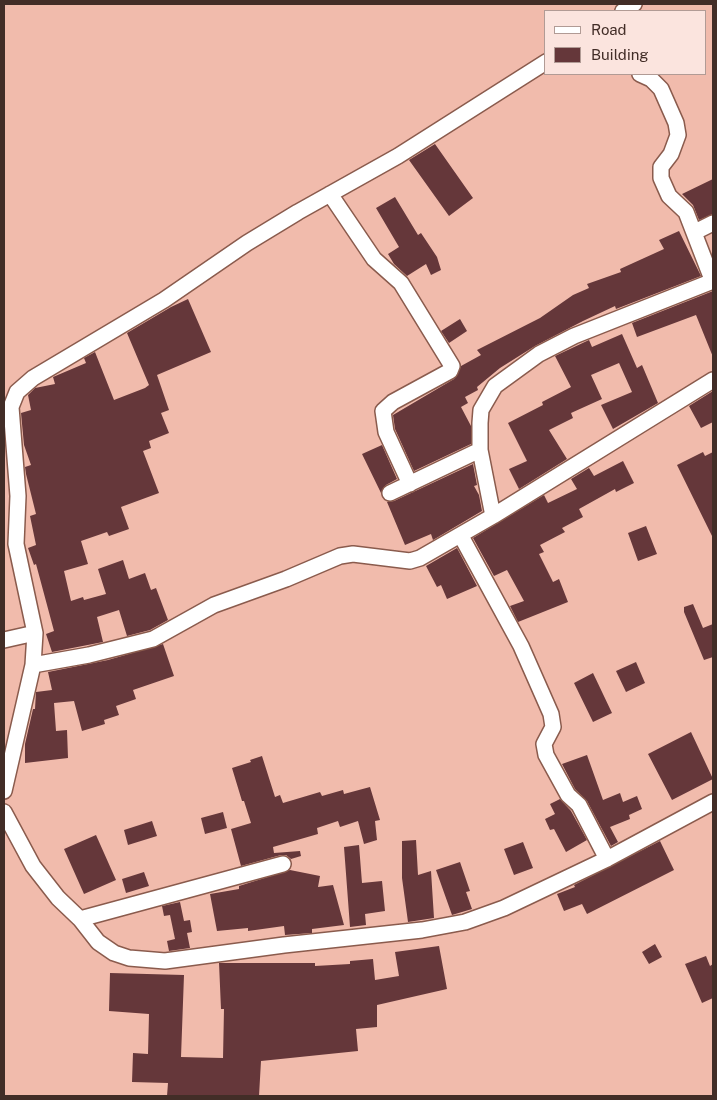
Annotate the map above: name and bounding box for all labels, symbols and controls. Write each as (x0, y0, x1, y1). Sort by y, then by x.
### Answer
legend (544, 10, 707, 75)
text: Road (591, 21, 627, 38)
text: Building (591, 46, 649, 63)

